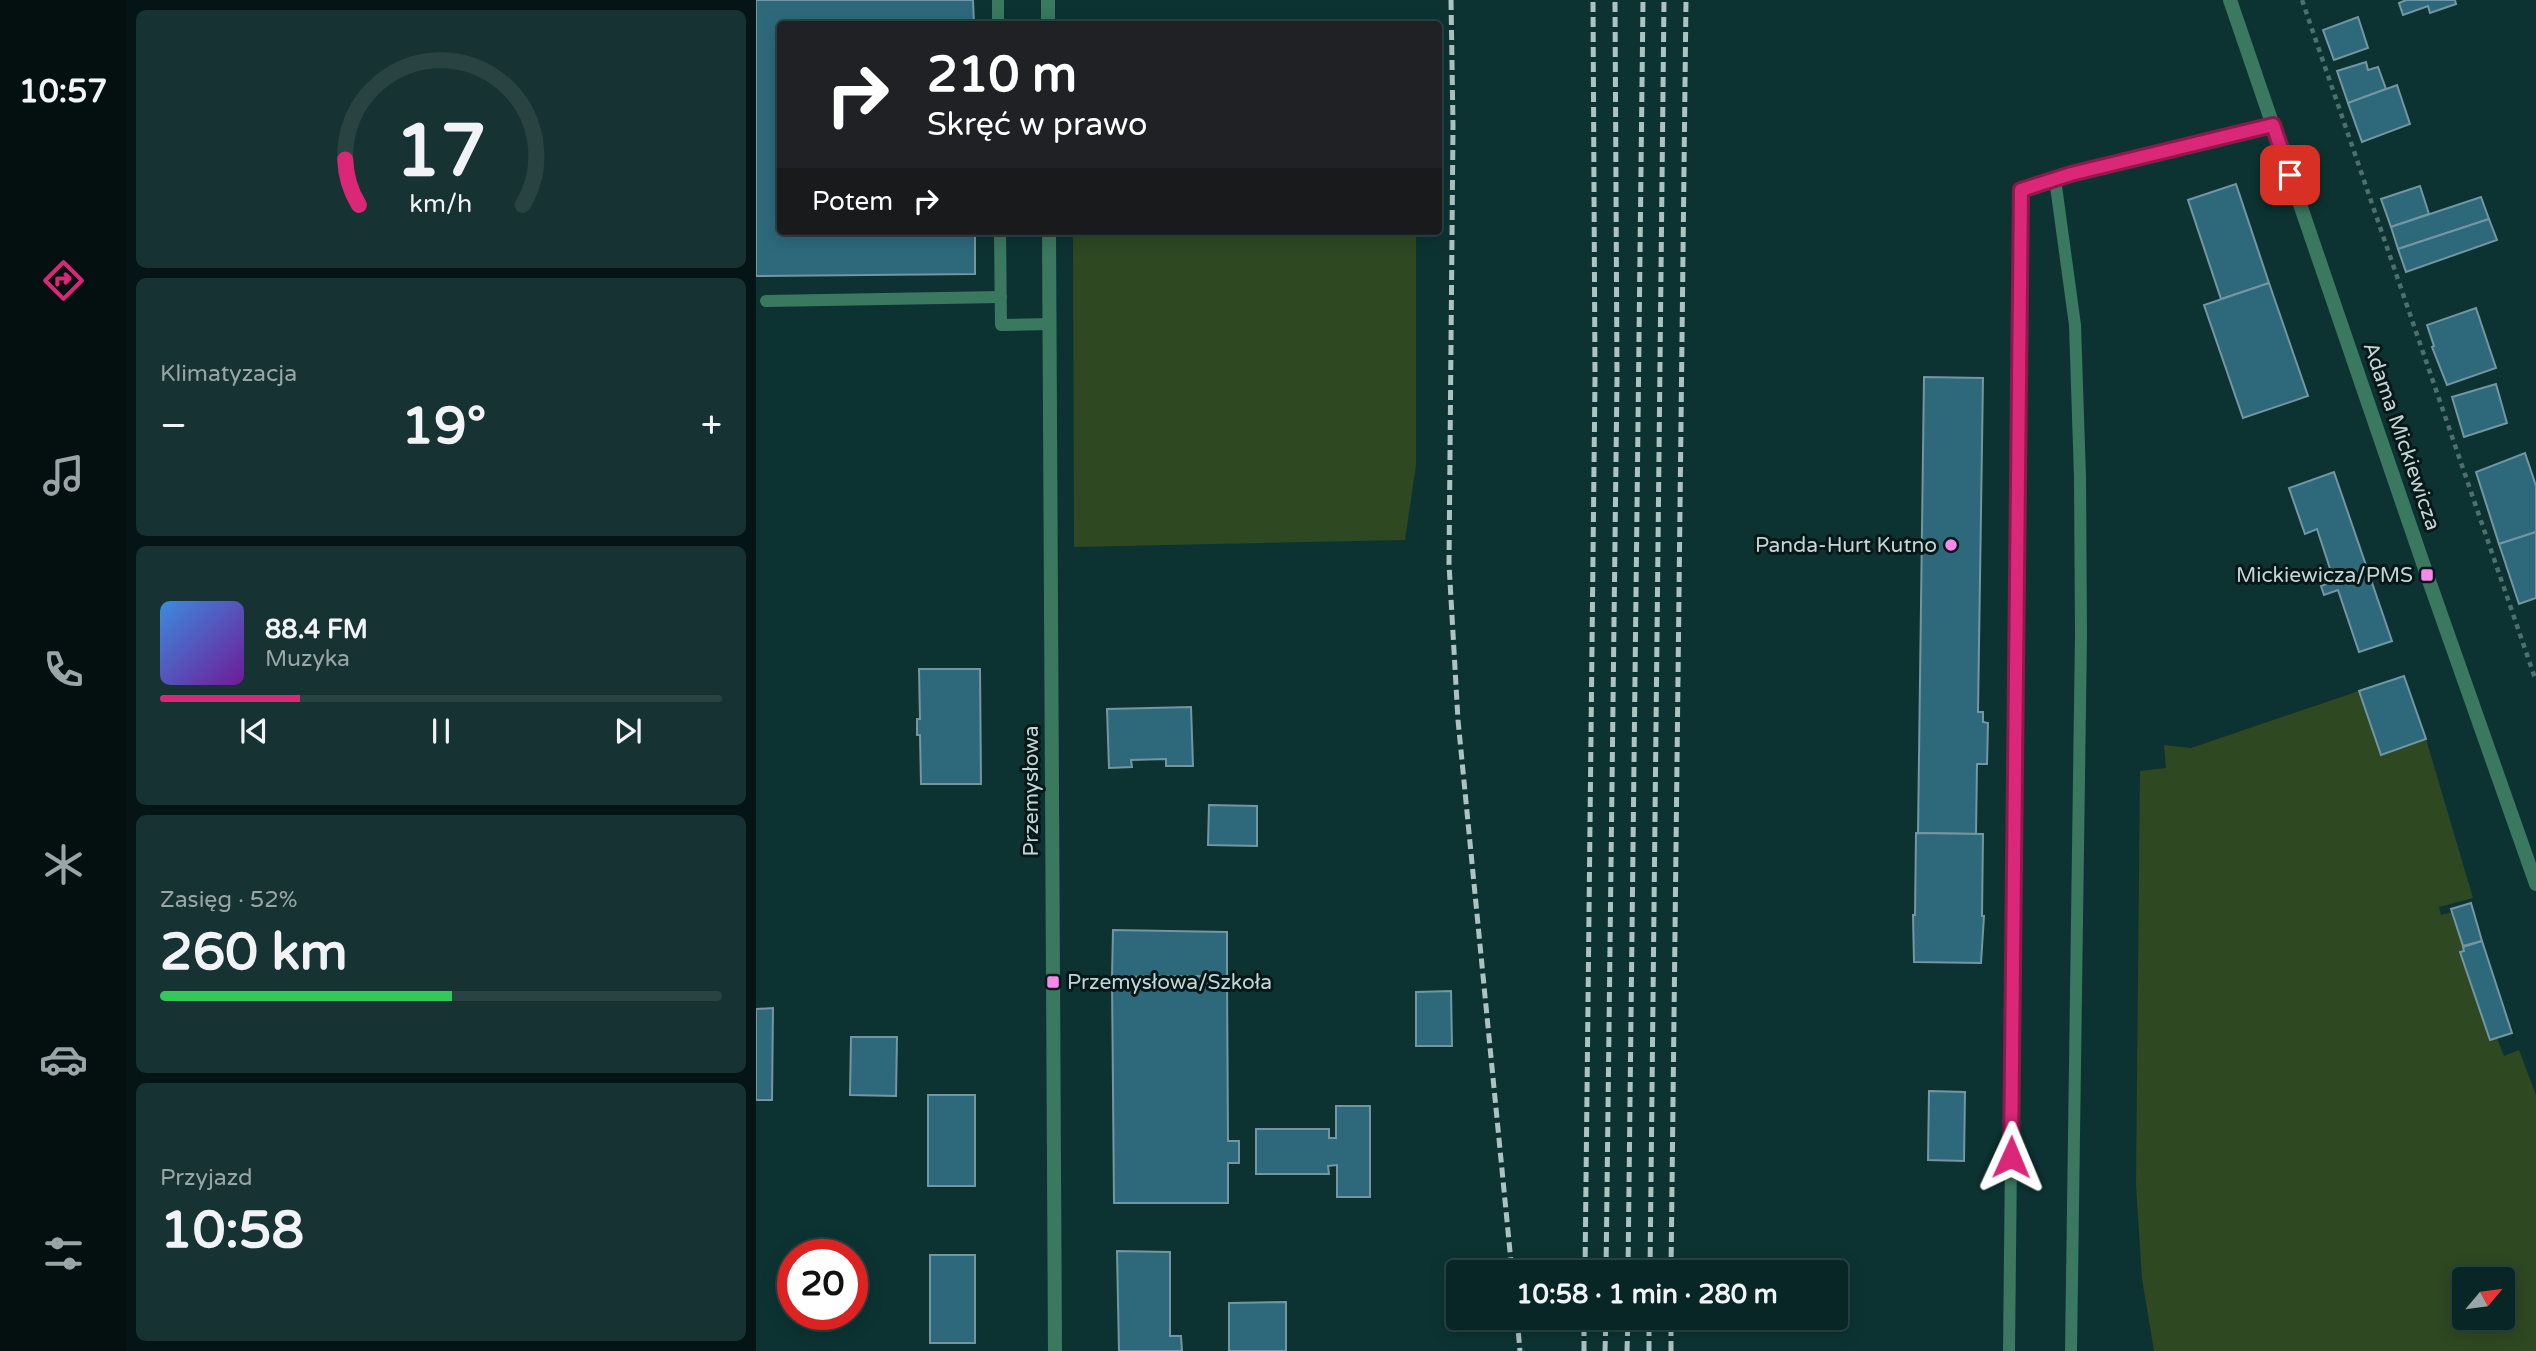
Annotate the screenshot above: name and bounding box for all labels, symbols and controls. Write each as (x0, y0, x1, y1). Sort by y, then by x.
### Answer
text: 210 m (927, 46, 1077, 105)
icon: right (812, 49, 903, 140)
text: 10:57 (19, 73, 107, 111)
text: Skręć w prawo (927, 106, 1148, 144)
text: 17 (395, 108, 487, 196)
pin (2260, 145, 2320, 205)
icon: arrive (2271, 156, 2309, 194)
icon: right (907, 182, 945, 220)
text: Potem (812, 186, 893, 217)
text: km/h (410, 189, 472, 219)
icon: directions (39, 256, 88, 305)
street label: Adama Mickiewicza (2358, 339, 2445, 533)
text: Klimatyzacja (160, 360, 297, 388)
text: 19° (401, 395, 486, 458)
text: − (160, 403, 187, 449)
text: + (701, 403, 722, 449)
icon: music (39, 451, 88, 500)
place label: Panda-Hurt Kutno (1755, 533, 1937, 558)
marker: Panda-Hurt Kutno (1943, 537, 1959, 553)
place label: Mickiewicza/PMS (2236, 563, 2413, 588)
marker: Mickiewicza/PMS (2419, 567, 2435, 583)
text: 88.4 FM (265, 614, 368, 645)
icon: phone (39, 645, 88, 694)
text: Muzyka (265, 645, 350, 673)
icon: previous (235, 712, 273, 750)
icon: pause (422, 712, 460, 750)
icon: next (609, 712, 647, 750)
street label: Przemysłowa (1019, 725, 1044, 857)
icon: climate (39, 840, 88, 889)
text: Zasięg · 52% (160, 886, 297, 914)
text: 260 km (160, 921, 348, 984)
place label: Przemysłowa/Szkoła (1067, 970, 1272, 995)
marker: Przemysłowa/Szkoła (1045, 974, 1061, 990)
icon: car (39, 1035, 88, 1084)
position arrow (1974, 1120, 2048, 1194)
text: Przyjazd (160, 1164, 253, 1192)
text: 10:58 (160, 1199, 304, 1262)
icon: filters (39, 1229, 88, 1278)
speed limit sign: 20 (777, 1239, 868, 1330)
north arrow (2452, 1267, 2515, 1330)
map controls (2452, 1267, 2515, 1330)
text: 10:58 · 1 min · 280 m (1516, 1279, 1778, 1310)

